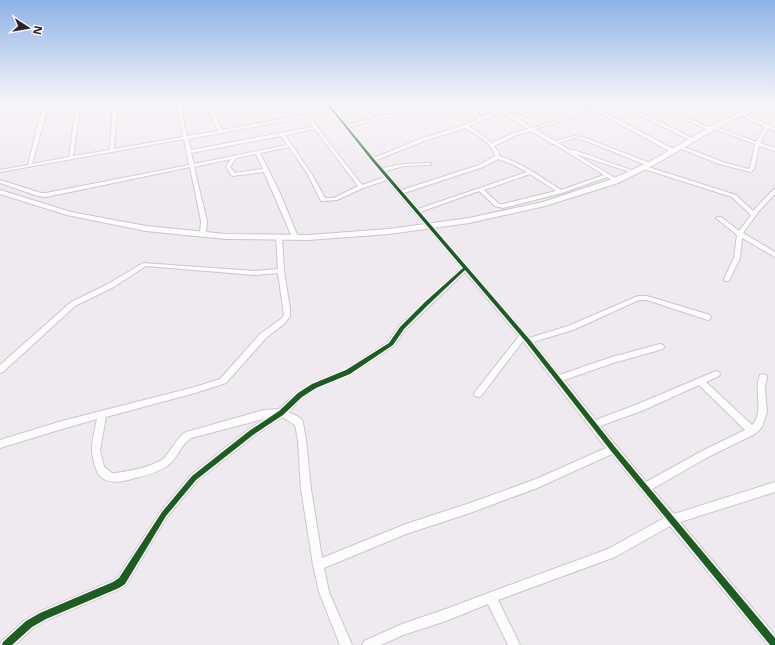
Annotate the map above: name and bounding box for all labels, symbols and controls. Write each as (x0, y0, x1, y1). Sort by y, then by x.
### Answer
north arrow (8, 8, 48, 48)
text: N (30, 24, 47, 36)

